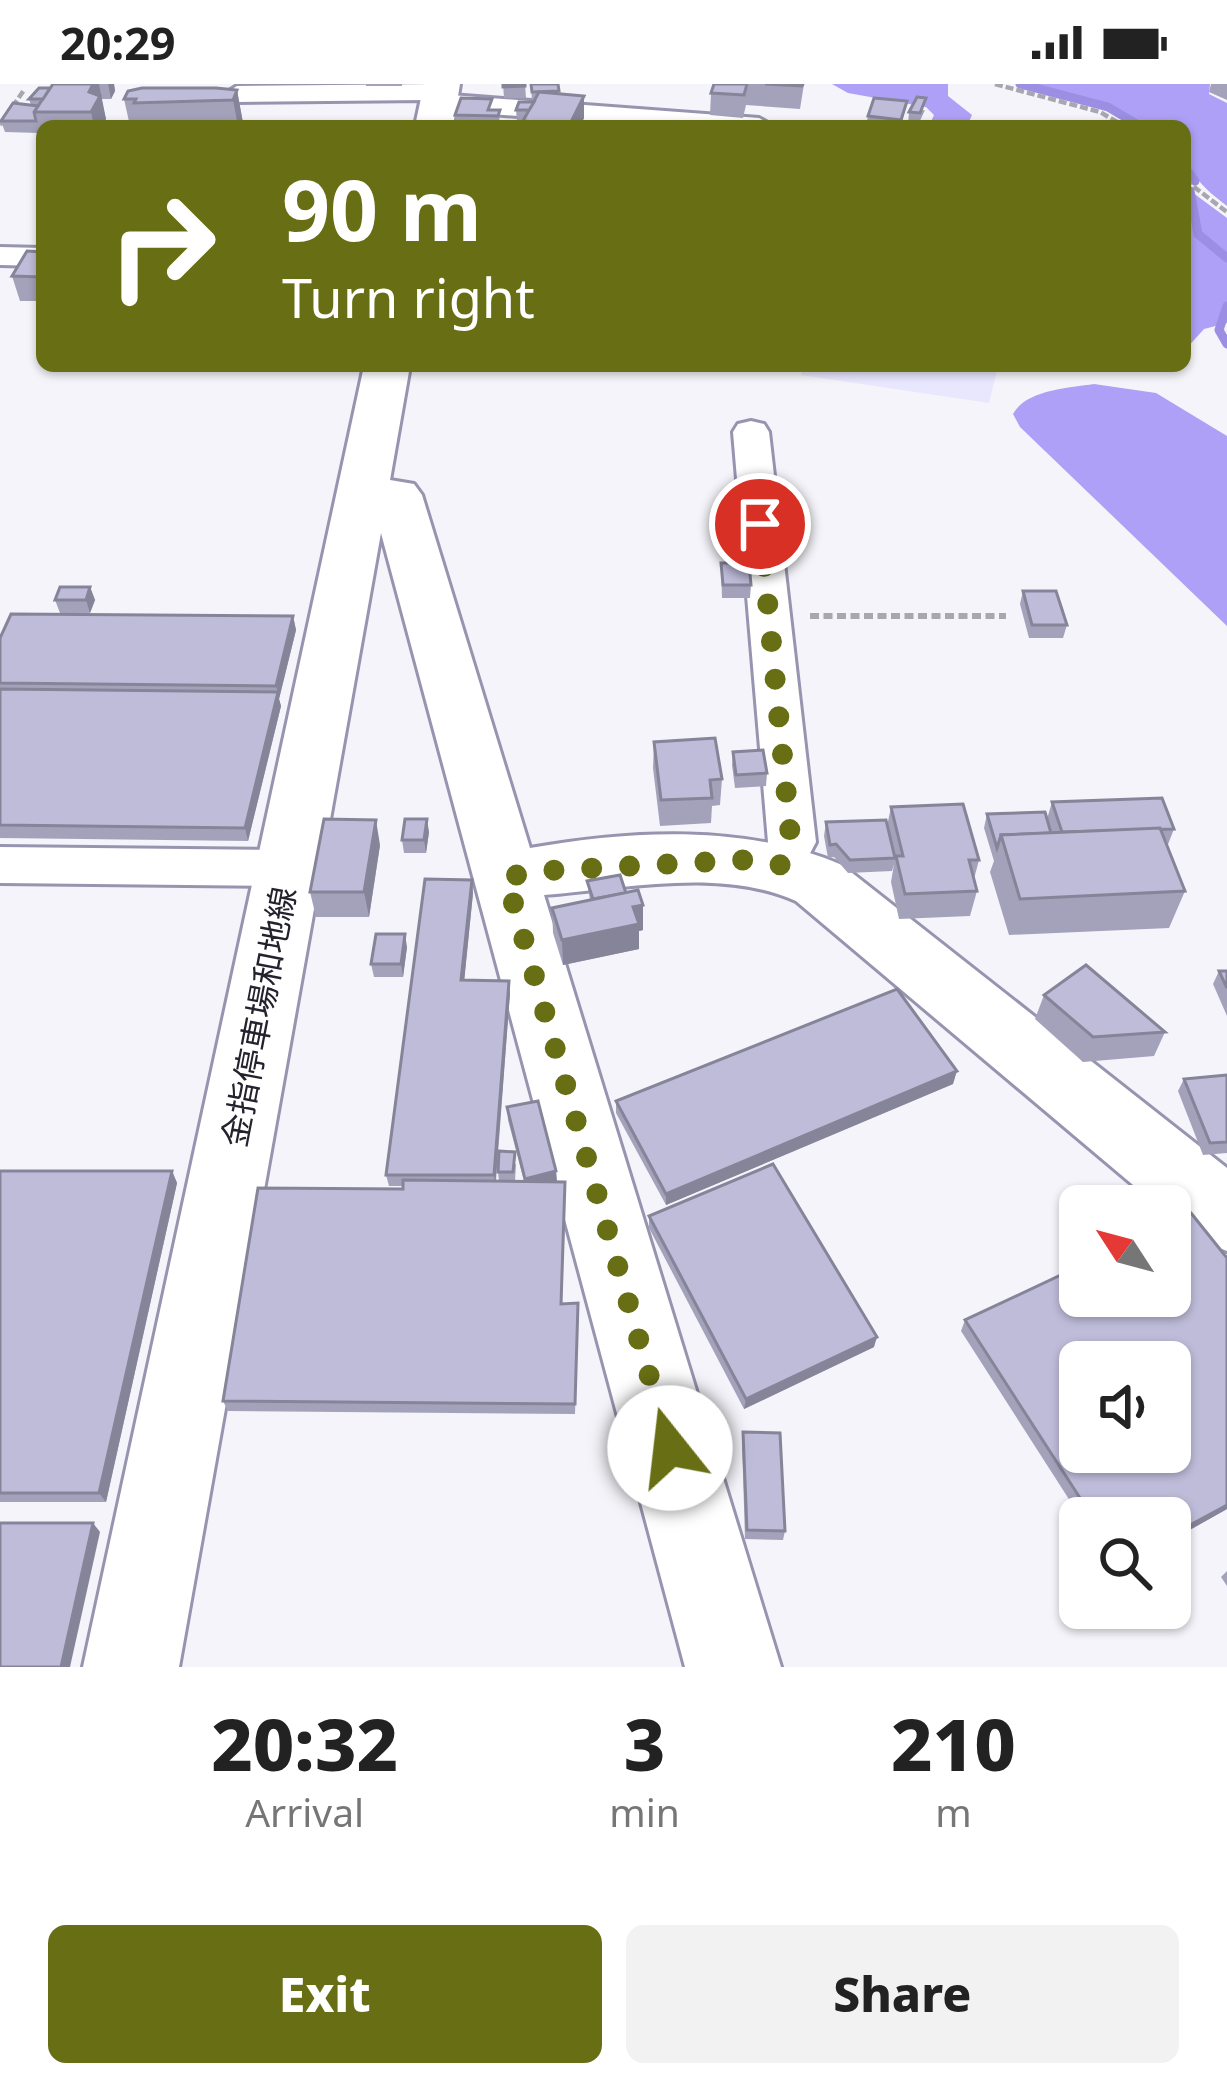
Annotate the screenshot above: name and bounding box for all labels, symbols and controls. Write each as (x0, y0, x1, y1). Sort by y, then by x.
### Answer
text: 20:29 (60, 12, 176, 73)
text: 90 m (282, 151, 482, 266)
icon: right (84, 168, 240, 324)
text: Turn right (282, 260, 535, 334)
pin (709, 473, 811, 575)
icon: arrive (727, 491, 793, 557)
street label: 金指停車場和地線 (211, 883, 306, 1151)
north arrow (1059, 1185, 1191, 1317)
map controls (1059, 1185, 1191, 1629)
button: sound (1059, 1341, 1191, 1473)
position arrow (607, 1385, 733, 1511)
button: search (1059, 1497, 1191, 1629)
text: 20:32 (211, 1694, 398, 1792)
text: 3 (624, 1694, 665, 1792)
text: 210 (891, 1694, 1016, 1792)
text: Arrival (245, 1785, 364, 1838)
text: min (609, 1785, 680, 1838)
text: m (935, 1785, 972, 1838)
button: Exit (48, 1925, 602, 2063)
button: Share (626, 1925, 1179, 2063)

